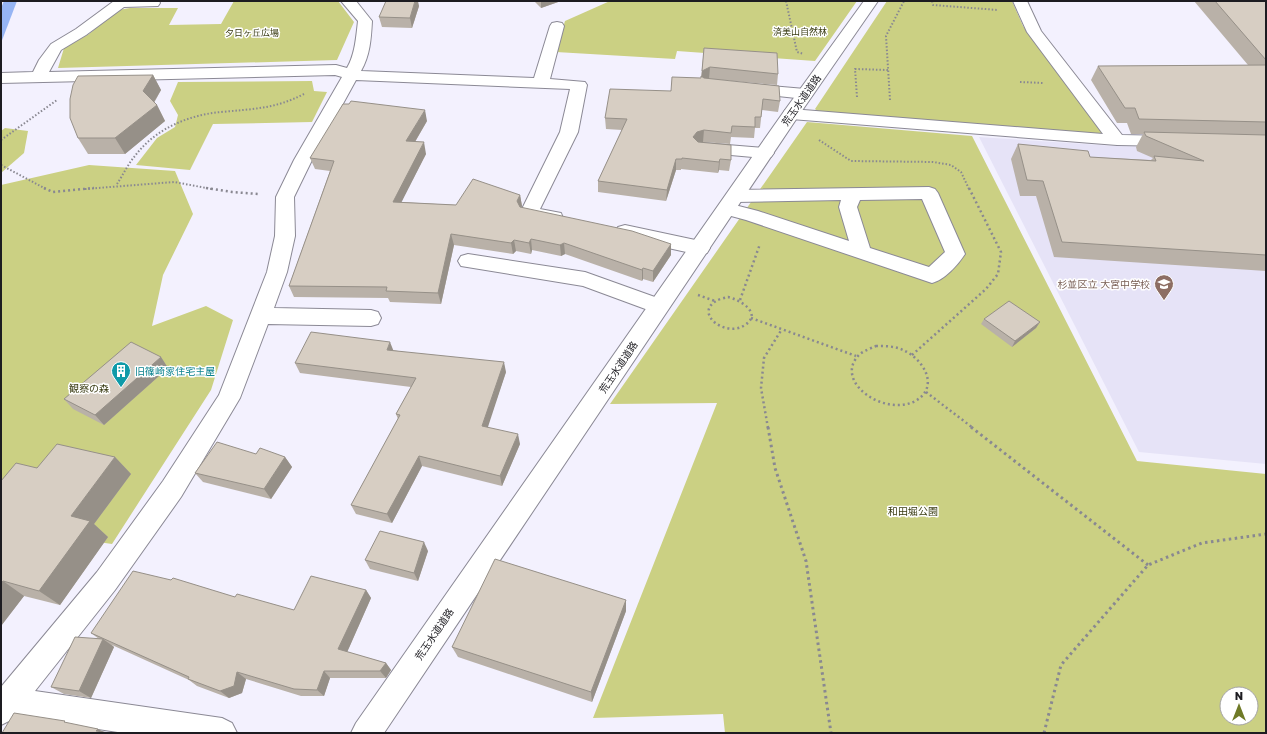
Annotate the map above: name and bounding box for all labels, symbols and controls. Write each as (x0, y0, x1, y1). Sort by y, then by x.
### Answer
park label: 済美山自然林 (773, 26, 827, 37)
park label: 夕日ヶ丘広場 (225, 27, 279, 38)
street label: 荒玉水道道路 (779, 72, 823, 128)
school or university icon: 杉並区立 大宮中学校 (1153, 273, 1175, 301)
place label: 杉並区立 大宮中学校 (1058, 278, 1150, 290)
street label: 荒玉水道道路 (596, 339, 640, 395)
building icon: 旧篠崎家住宅主屋 (110, 360, 132, 388)
place label: 旧篠崎家住宅主屋 (135, 365, 215, 377)
park label: 観察の森 (69, 382, 109, 394)
park label: 和田堀公園 (888, 505, 938, 517)
street label: 荒玉水道道路 (412, 606, 456, 662)
north arrow (1219, 686, 1259, 726)
text: N (1235, 689, 1243, 702)

